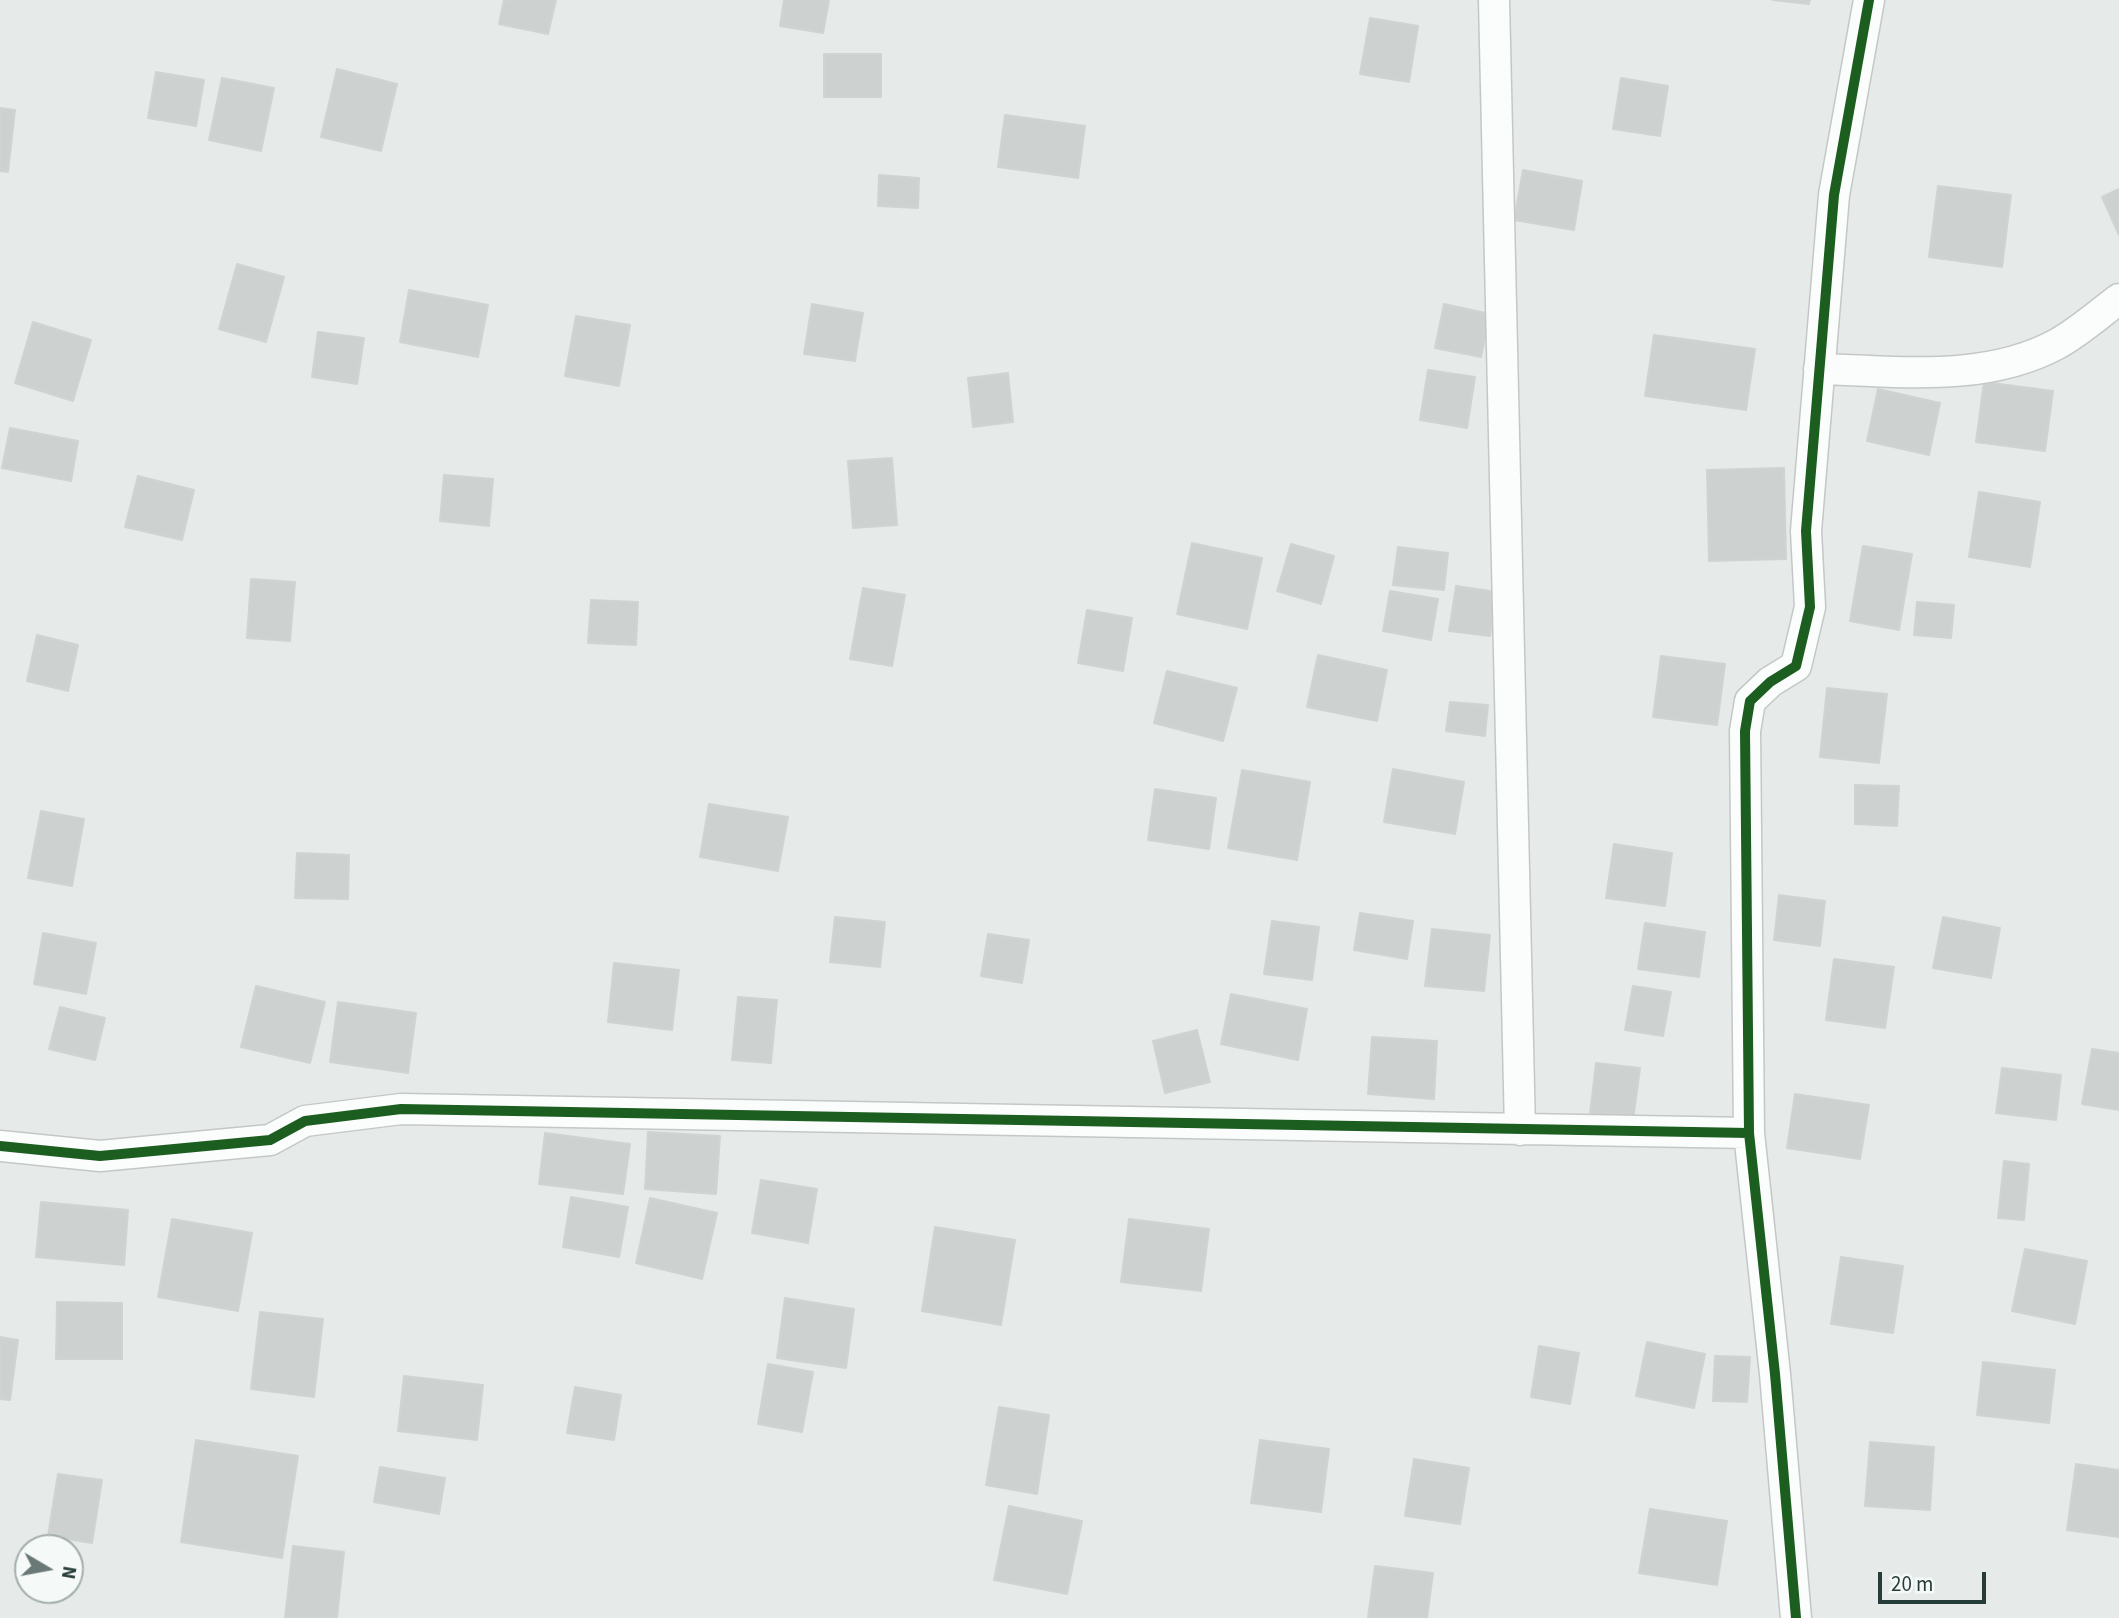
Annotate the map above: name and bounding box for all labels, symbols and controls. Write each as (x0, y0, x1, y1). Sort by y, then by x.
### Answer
north arrow (14, 1534, 84, 1604)
scale bar (1881, 1558, 1990, 1602)
text: N (54, 1564, 83, 1581)
text: 20 m (1891, 1569, 1933, 1599)

